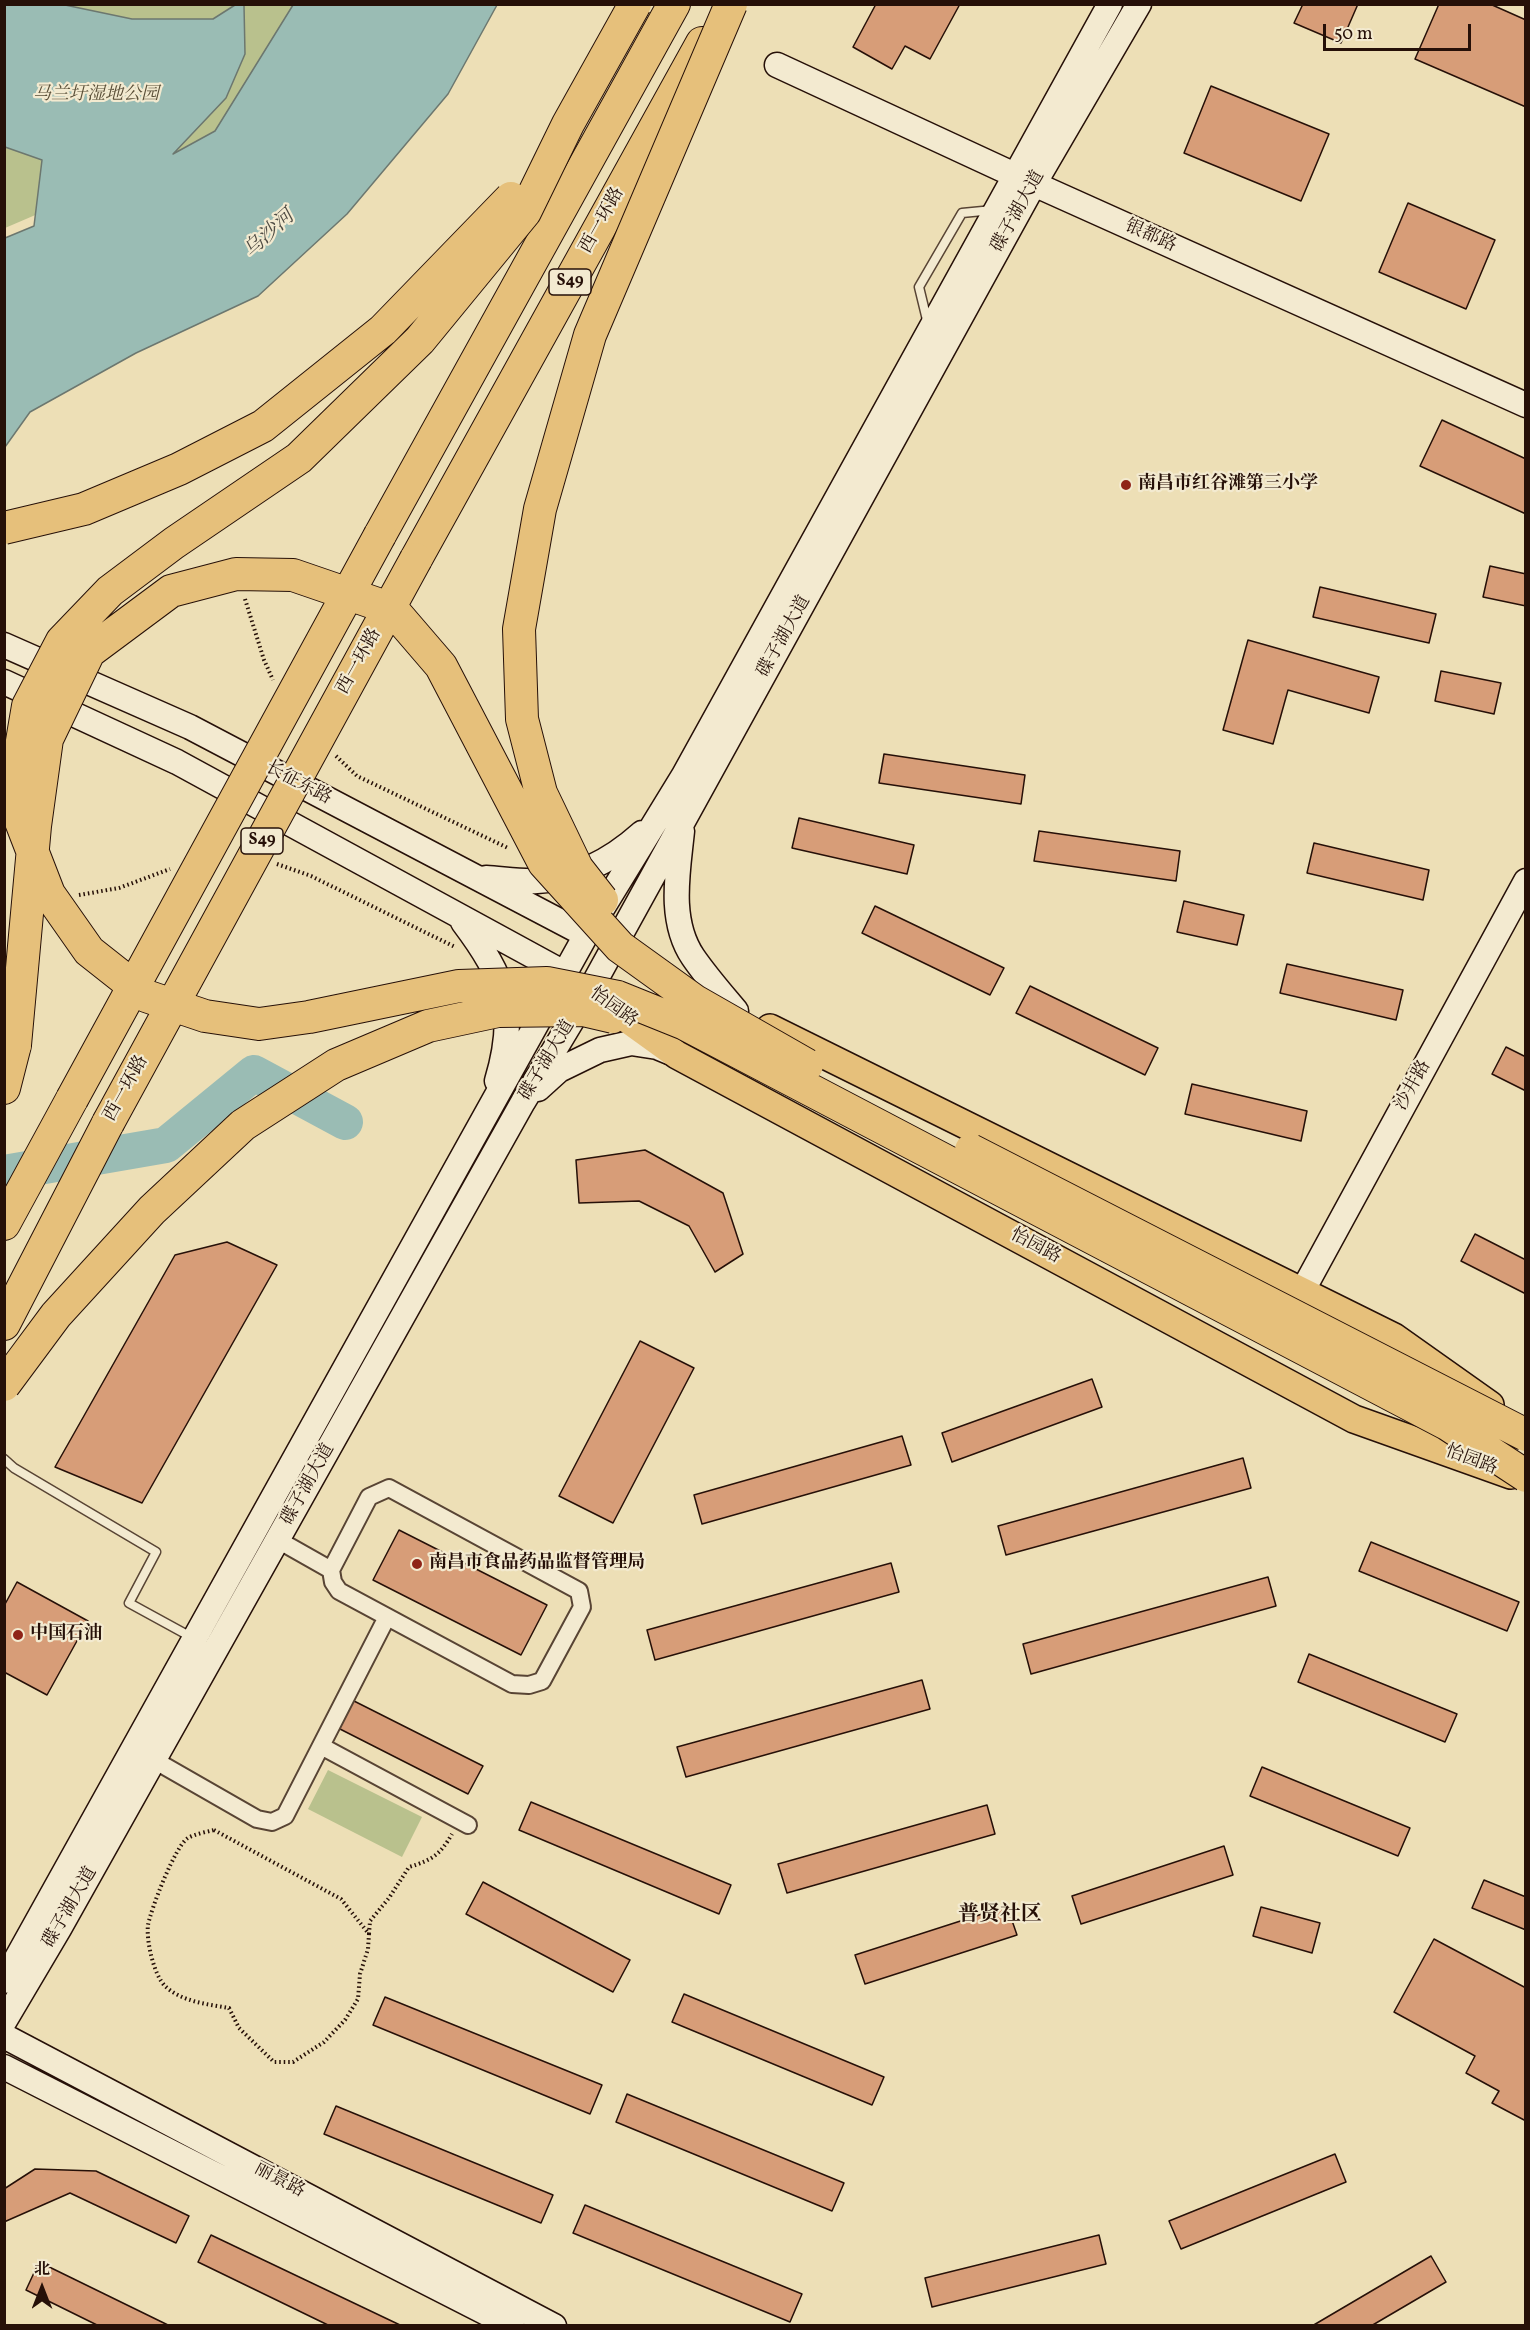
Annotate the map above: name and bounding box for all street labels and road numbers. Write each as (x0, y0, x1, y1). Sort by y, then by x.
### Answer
street label: 碟子湖大道 (988, 167, 1050, 257)
street label: 西一环路 (576, 184, 630, 258)
street label: 银都路 (1121, 216, 1179, 258)
road number: S49 (549, 269, 591, 295)
street label: 碟子湖大道 (754, 592, 816, 682)
street label: 西一环路 (333, 625, 387, 699)
street label: 长征东路 (261, 758, 335, 810)
road number: S49 (241, 828, 283, 854)
street label: 怡园路 (585, 983, 641, 1033)
street label: 碟子湖大道 (516, 1017, 580, 1105)
street label: 西一环路 (100, 1052, 154, 1126)
street label: 沙井路 (1391, 1057, 1437, 1115)
street label: 怡园路 (1006, 1225, 1064, 1269)
street label: 碟子湖大道 (278, 1440, 340, 1530)
street label: 怡园路 (1442, 1442, 1500, 1480)
street label: 碟子湖大道 (39, 1864, 103, 1952)
street label: 丽景路 (250, 2159, 308, 2203)

